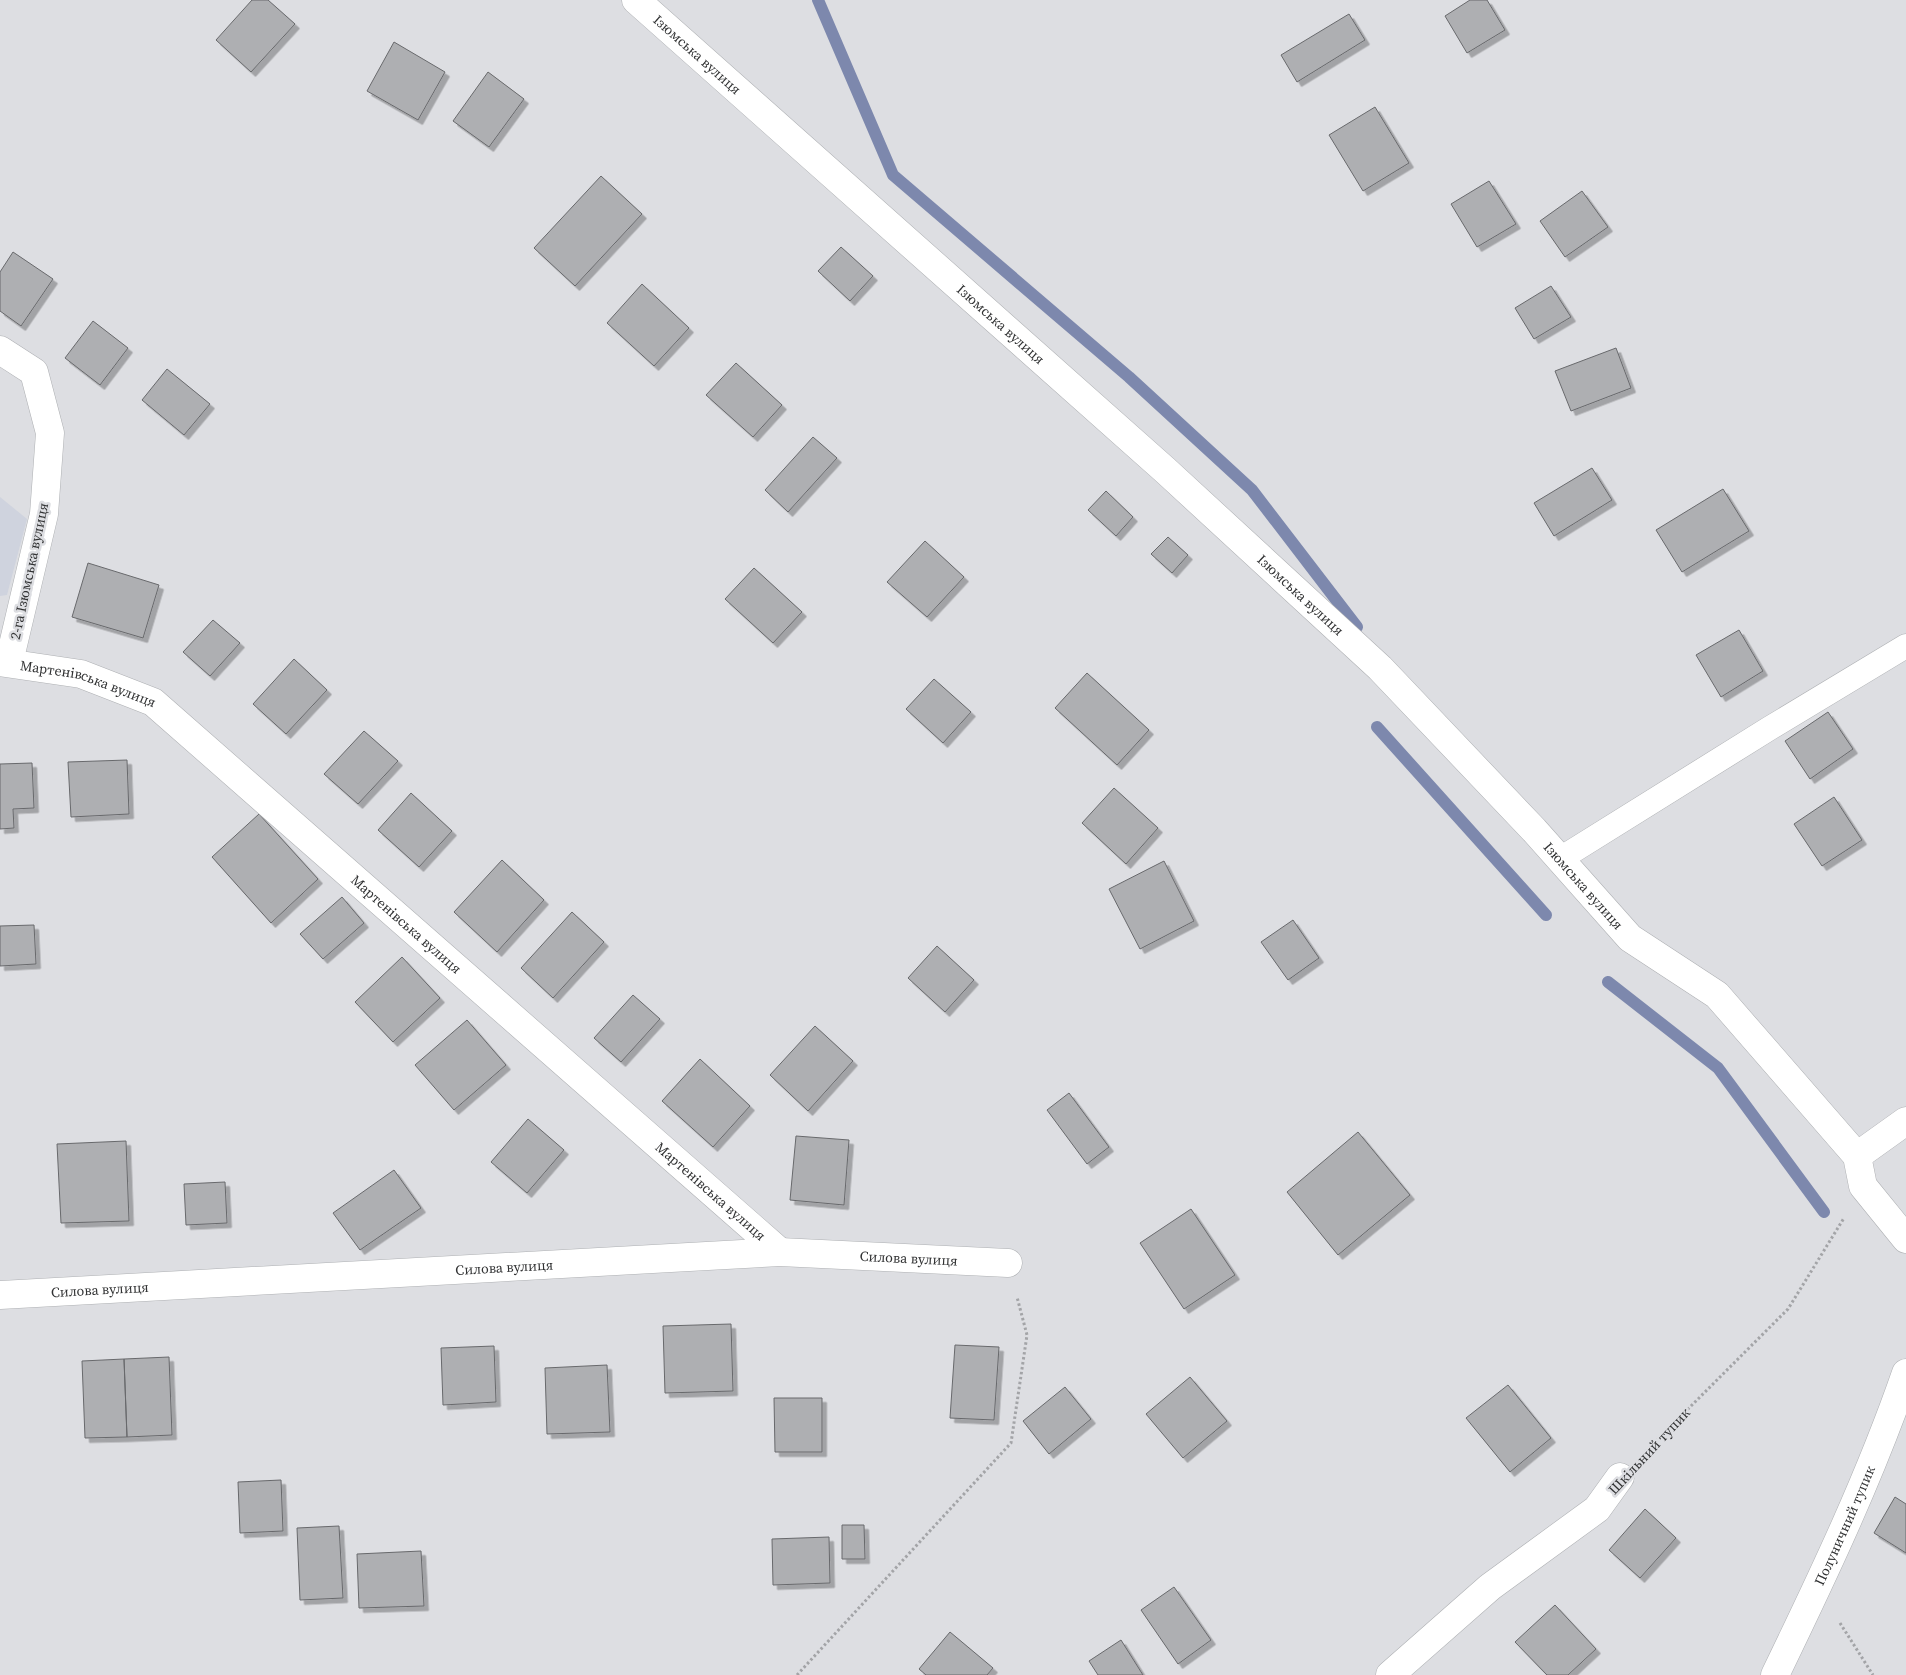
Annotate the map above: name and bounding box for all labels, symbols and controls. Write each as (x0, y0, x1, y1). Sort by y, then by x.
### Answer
street label: Ізюмська вулиця (649, 10, 746, 99)
street label: Ізюмська вулиця (953, 280, 1049, 369)
street label: 2-га Ізюмська вулиця (5, 501, 53, 641)
street label: Ізюмська вулиця (1253, 550, 1348, 640)
street label: Мартенівська вулиця (19, 655, 159, 712)
street label: Ізюмська вулиця (1539, 837, 1628, 934)
street label: Мартенівська вулиця (347, 870, 466, 978)
street label: Мартенівська вулиця (651, 1137, 770, 1245)
street label: Силова вулиця (859, 1246, 958, 1271)
street label: Силова вулиця (455, 1255, 554, 1280)
street label: Силова вулиця (50, 1277, 149, 1302)
street label: Шкільний тупик (1603, 1403, 1695, 1499)
street label: Полуничний тупик (1809, 1462, 1880, 1589)

